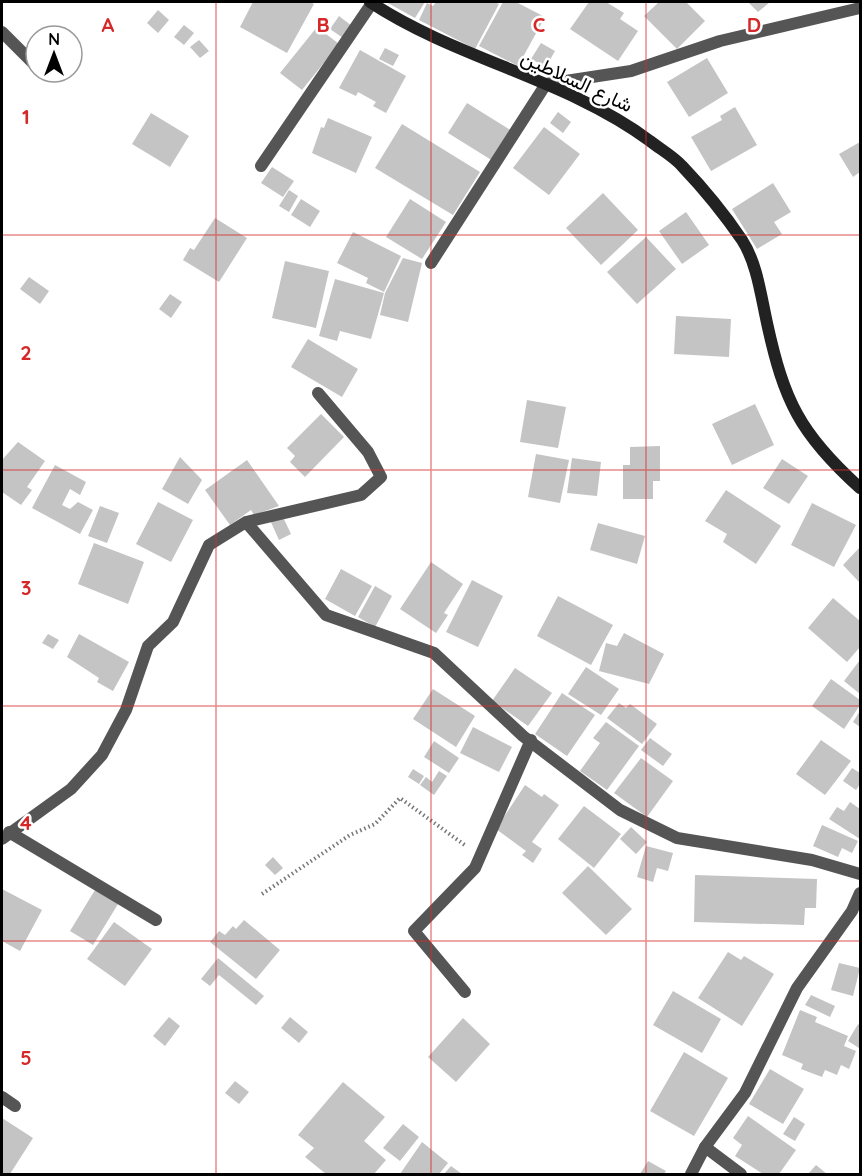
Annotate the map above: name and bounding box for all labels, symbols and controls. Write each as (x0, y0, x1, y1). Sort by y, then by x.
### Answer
text: A (102, 12, 115, 37)
text: B (316, 12, 330, 37)
text: C (533, 12, 546, 37)
text: D (747, 12, 761, 37)
north arrow (24, 24, 84, 84)
text: N (48, 29, 60, 49)
street label: شارع السلاطين (517, 44, 637, 119)
text: 1 (22, 104, 30, 129)
text: 2 (20, 340, 32, 365)
text: 3 (21, 575, 31, 600)
text: 4 (20, 810, 32, 835)
text: 5 (20, 1045, 32, 1070)

